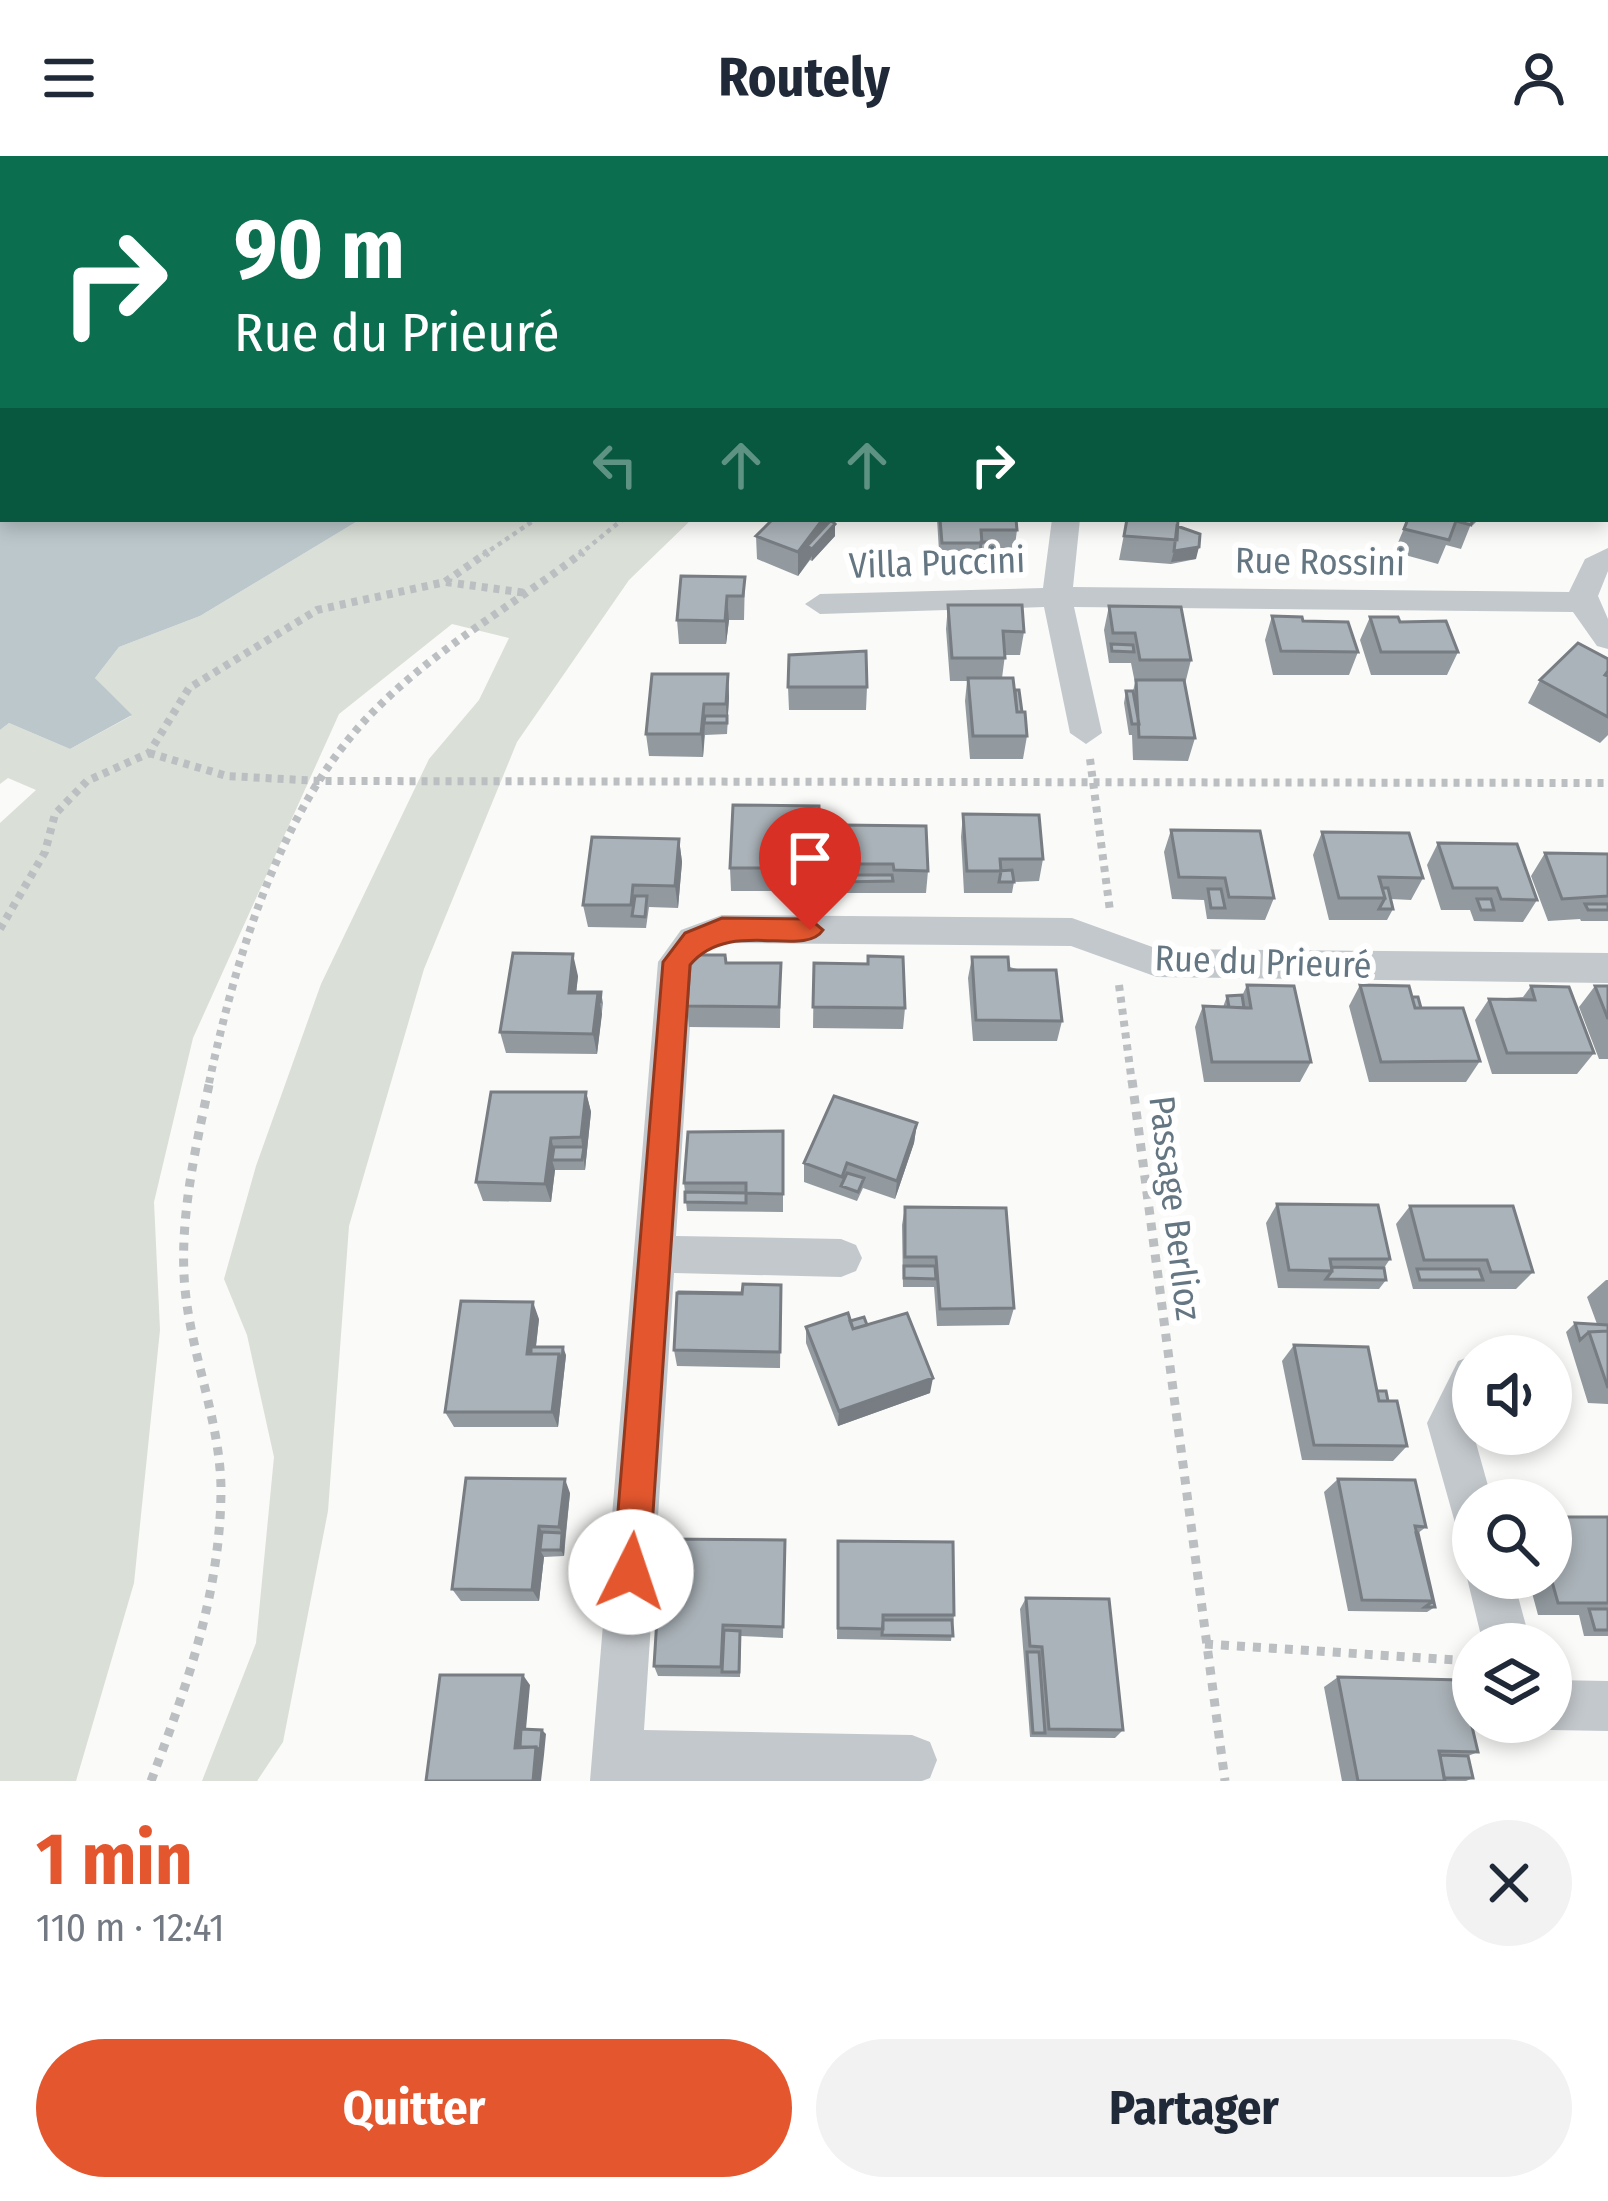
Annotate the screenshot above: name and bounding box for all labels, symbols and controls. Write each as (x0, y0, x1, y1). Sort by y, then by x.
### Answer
icon: menu (36, 45, 102, 111)
icon: person (1506, 45, 1572, 111)
text: Routely (718, 46, 890, 110)
text: 90 m (234, 199, 405, 300)
icon: right (36, 204, 192, 360)
text: Rue du Prieuré (234, 301, 559, 365)
icon: left (582, 432, 648, 498)
icon: ahead (708, 432, 774, 498)
icon: ahead (834, 432, 900, 498)
icon: right (960, 432, 1026, 498)
street label: Villa Puccini (848, 538, 1026, 588)
street label: Rue Rossini (1235, 539, 1405, 585)
pin (759, 807, 861, 930)
icon: arrive (777, 825, 843, 891)
street label: Rue du Prieuré (1154, 936, 1372, 988)
street label: Passage Berlioz (1139, 1093, 1211, 1323)
map controls (1452, 1335, 1572, 1743)
button: sound (1452, 1335, 1572, 1455)
button: search (1452, 1479, 1572, 1599)
position arrow (568, 1509, 694, 1635)
button: layers (1452, 1623, 1572, 1743)
text: 1 min (36, 1817, 193, 1903)
button: close (1446, 1820, 1572, 1946)
text: 110 m · 12:41 (36, 1905, 224, 1951)
button: Quitter (36, 2039, 792, 2177)
button: Partager (816, 2039, 1572, 2177)

